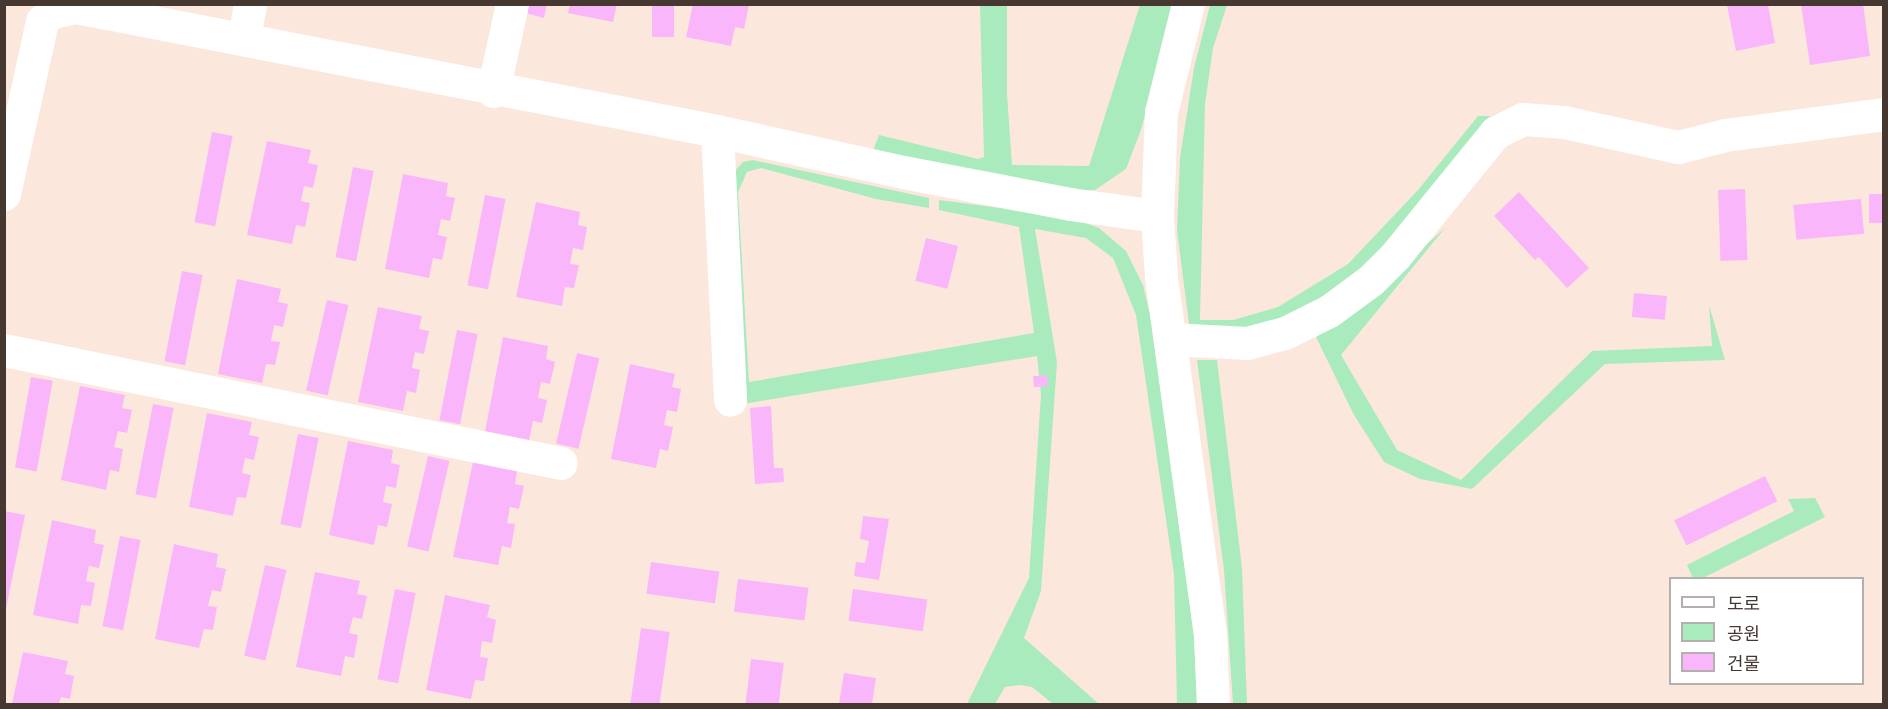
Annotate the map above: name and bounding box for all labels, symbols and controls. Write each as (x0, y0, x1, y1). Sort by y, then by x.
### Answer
legend (1669, 577, 1864, 685)
text: 도로 (1727, 593, 1760, 615)
text: 공원 (1727, 623, 1760, 645)
text: 건물 (1727, 653, 1760, 675)

